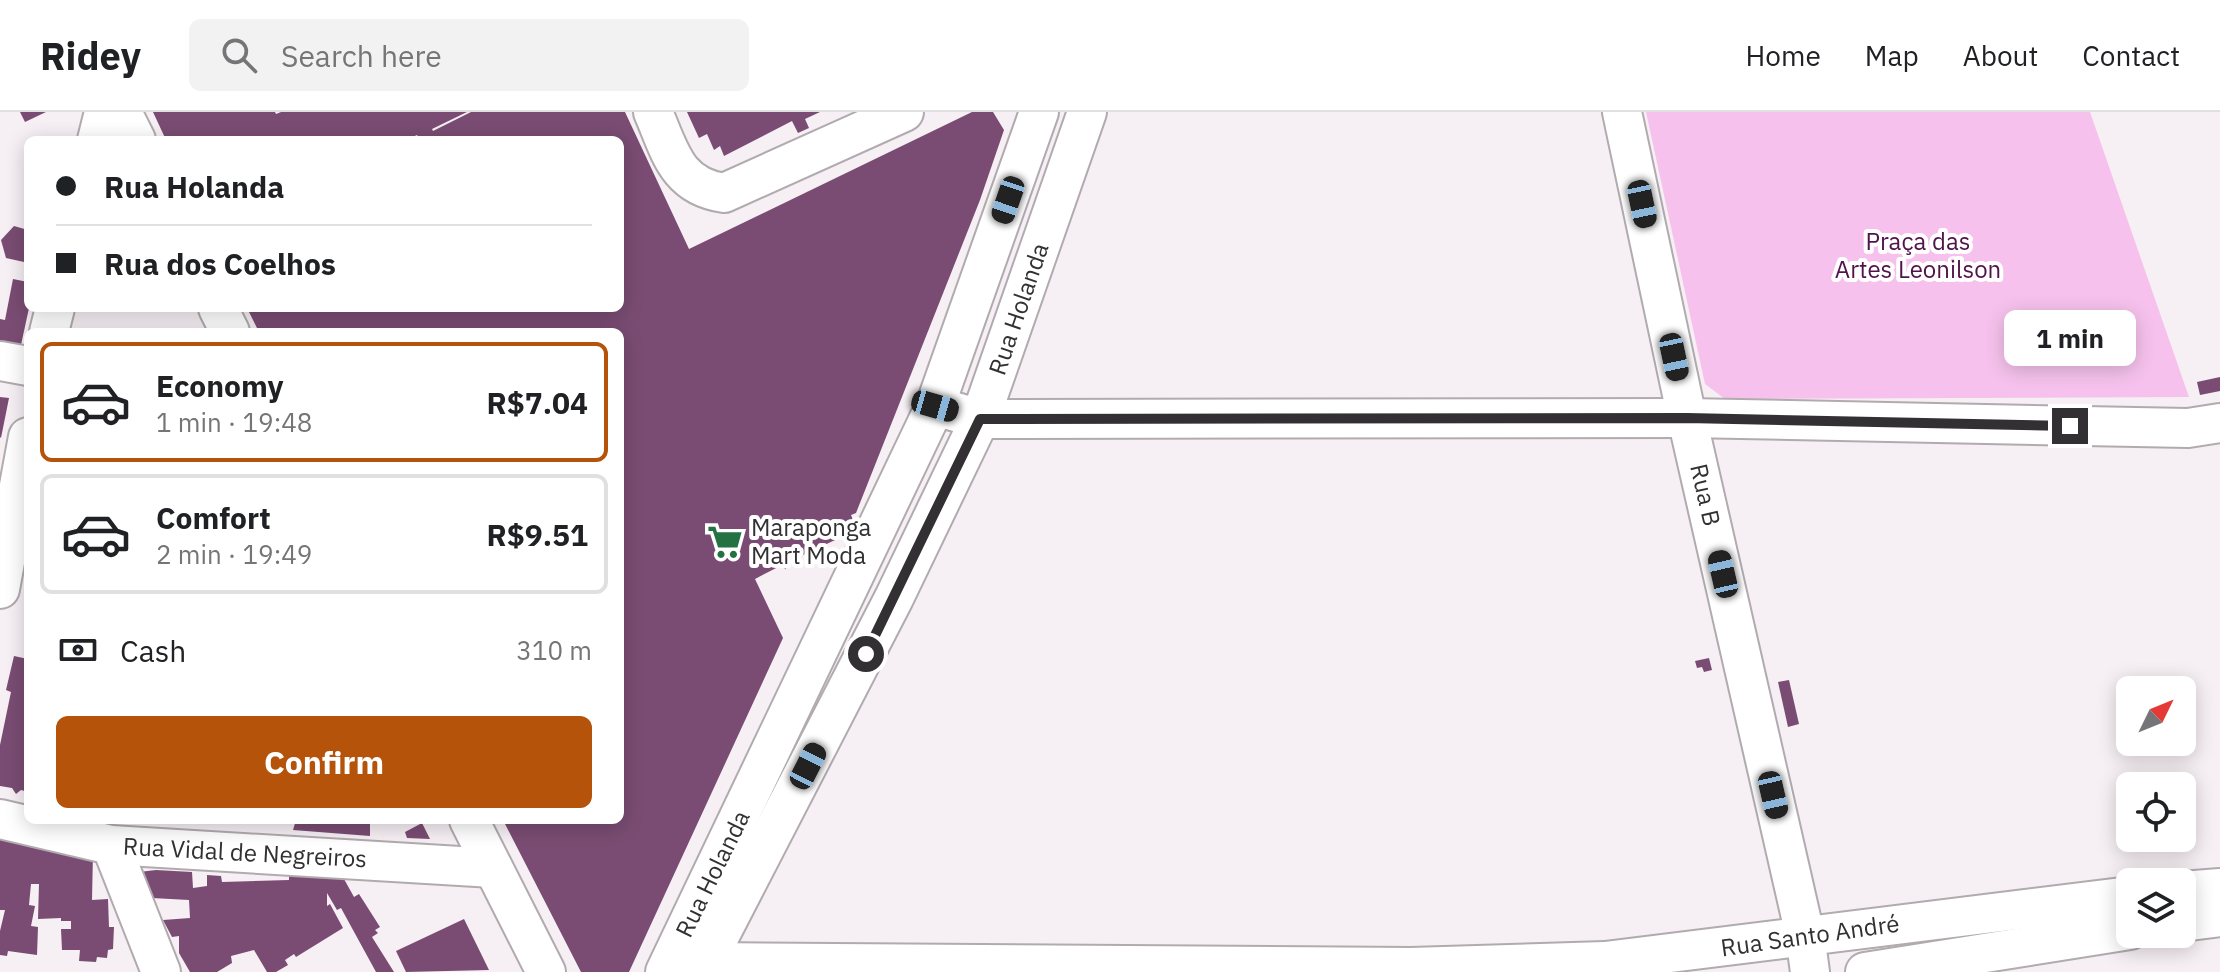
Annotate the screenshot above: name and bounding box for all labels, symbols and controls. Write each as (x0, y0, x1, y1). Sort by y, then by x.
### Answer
search box (189, 19, 749, 91)
text: Ridey (40, 31, 141, 80)
icon: search (217, 33, 261, 77)
text: Search here (281, 36, 442, 75)
text: Home (1745, 37, 1821, 74)
text: Map (1865, 37, 1919, 74)
text: About (1963, 37, 2038, 74)
text: Contact (2082, 37, 2180, 74)
text: Rua Holanda (104, 167, 284, 206)
car (989, 173, 1027, 227)
car (1625, 178, 1659, 230)
park label: Praça das Artes Leonilson (1835, 225, 2001, 285)
street label: Rua Holanda (981, 238, 1056, 379)
text: Rua dos Coelhos (104, 244, 336, 283)
callout: 1 min (2004, 310, 2136, 366)
text: 1 min (2036, 321, 2104, 355)
car (1657, 331, 1691, 383)
icon: car (60, 366, 132, 438)
text: Economy (156, 366, 284, 405)
text: R$7.04 (486, 383, 588, 422)
car (909, 388, 961, 424)
text: 1 min · 19:48 (156, 405, 312, 439)
route end (2052, 408, 2088, 444)
street label: Rua B (1683, 460, 1729, 529)
icon: car (60, 498, 132, 570)
text: Comfort (156, 498, 271, 537)
place label: Maraponga Mart Moda (751, 511, 871, 571)
text: R$9.51 (486, 515, 588, 554)
supermarket icon: Maraponga Mart Moda (706, 523, 744, 561)
text: 2 min · 19:49 (156, 537, 312, 571)
car (1706, 548, 1740, 600)
icon: cash (56, 628, 100, 672)
text: Cash (120, 631, 186, 670)
text: 310 m (516, 633, 592, 667)
route start (848, 636, 884, 672)
north arrow (2116, 676, 2196, 756)
map controls (2116, 676, 2196, 948)
button: Confirm (56, 716, 592, 808)
car (786, 739, 830, 793)
car (1756, 769, 1790, 821)
button: locate (2116, 772, 2196, 852)
street label: Rua Holanda (668, 805, 757, 942)
street label: Rua Vidal de Negreiros (122, 830, 368, 874)
button: layers (2116, 868, 2196, 948)
street label: Rua Santo André (1718, 907, 1901, 963)

